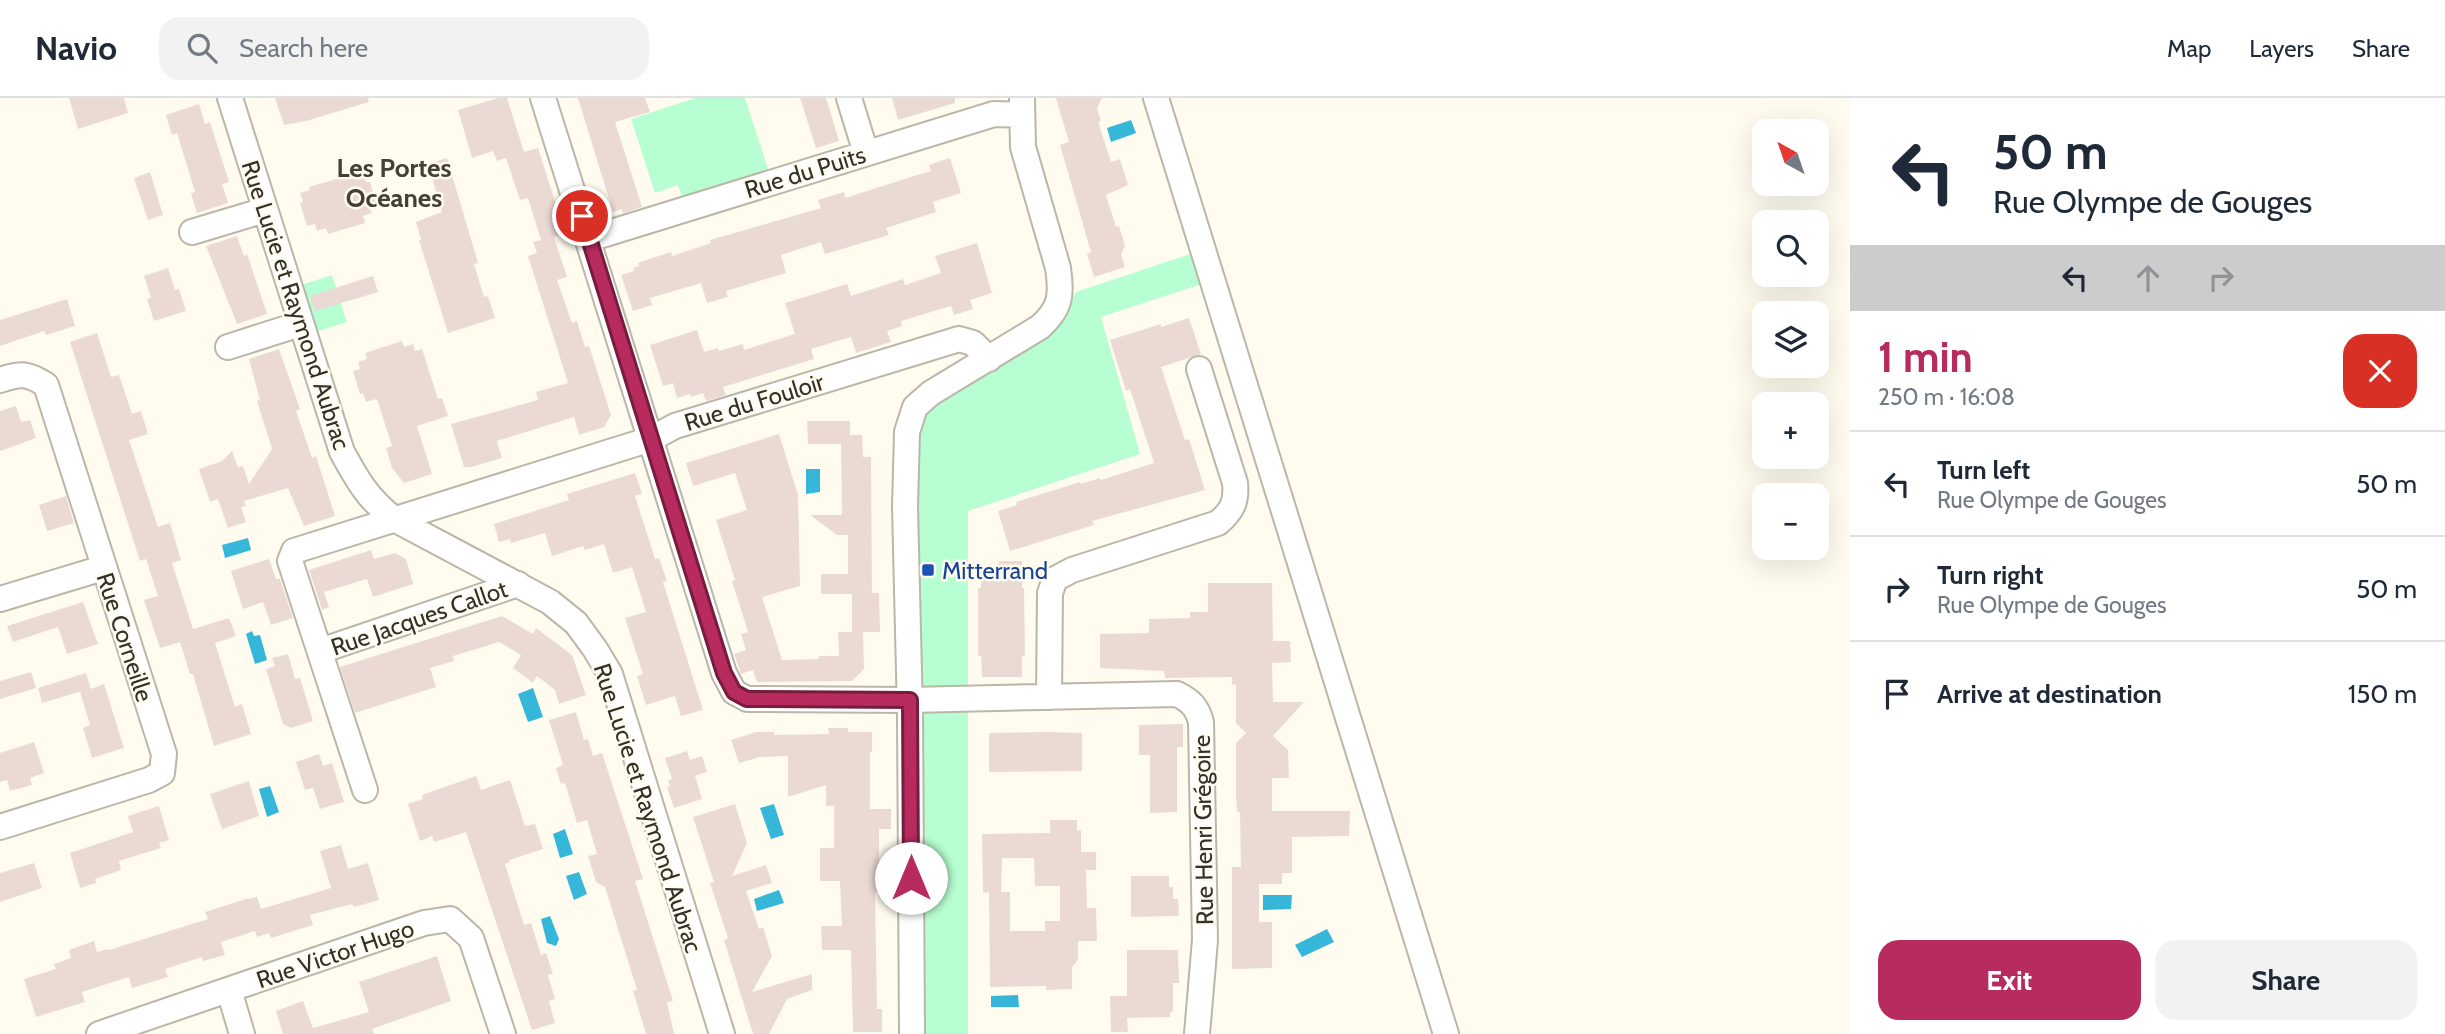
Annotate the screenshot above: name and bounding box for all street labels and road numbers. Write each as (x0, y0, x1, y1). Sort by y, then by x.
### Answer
street label: Rue du Puits (741, 140, 869, 204)
street label: Rue Lucie et Raymond Aubrac (235, 157, 357, 453)
street label: Rue du Fouloir (681, 367, 828, 437)
street label: Rue Corneille (91, 569, 159, 705)
street label: Rue Jacques Callot (327, 574, 511, 662)
street label: Rue Lucie et Raymond Aubrac (587, 660, 709, 956)
street label: Rue Henri Grégoire (1187, 735, 1219, 925)
street label: Rue Victor Hugo (252, 913, 418, 995)

